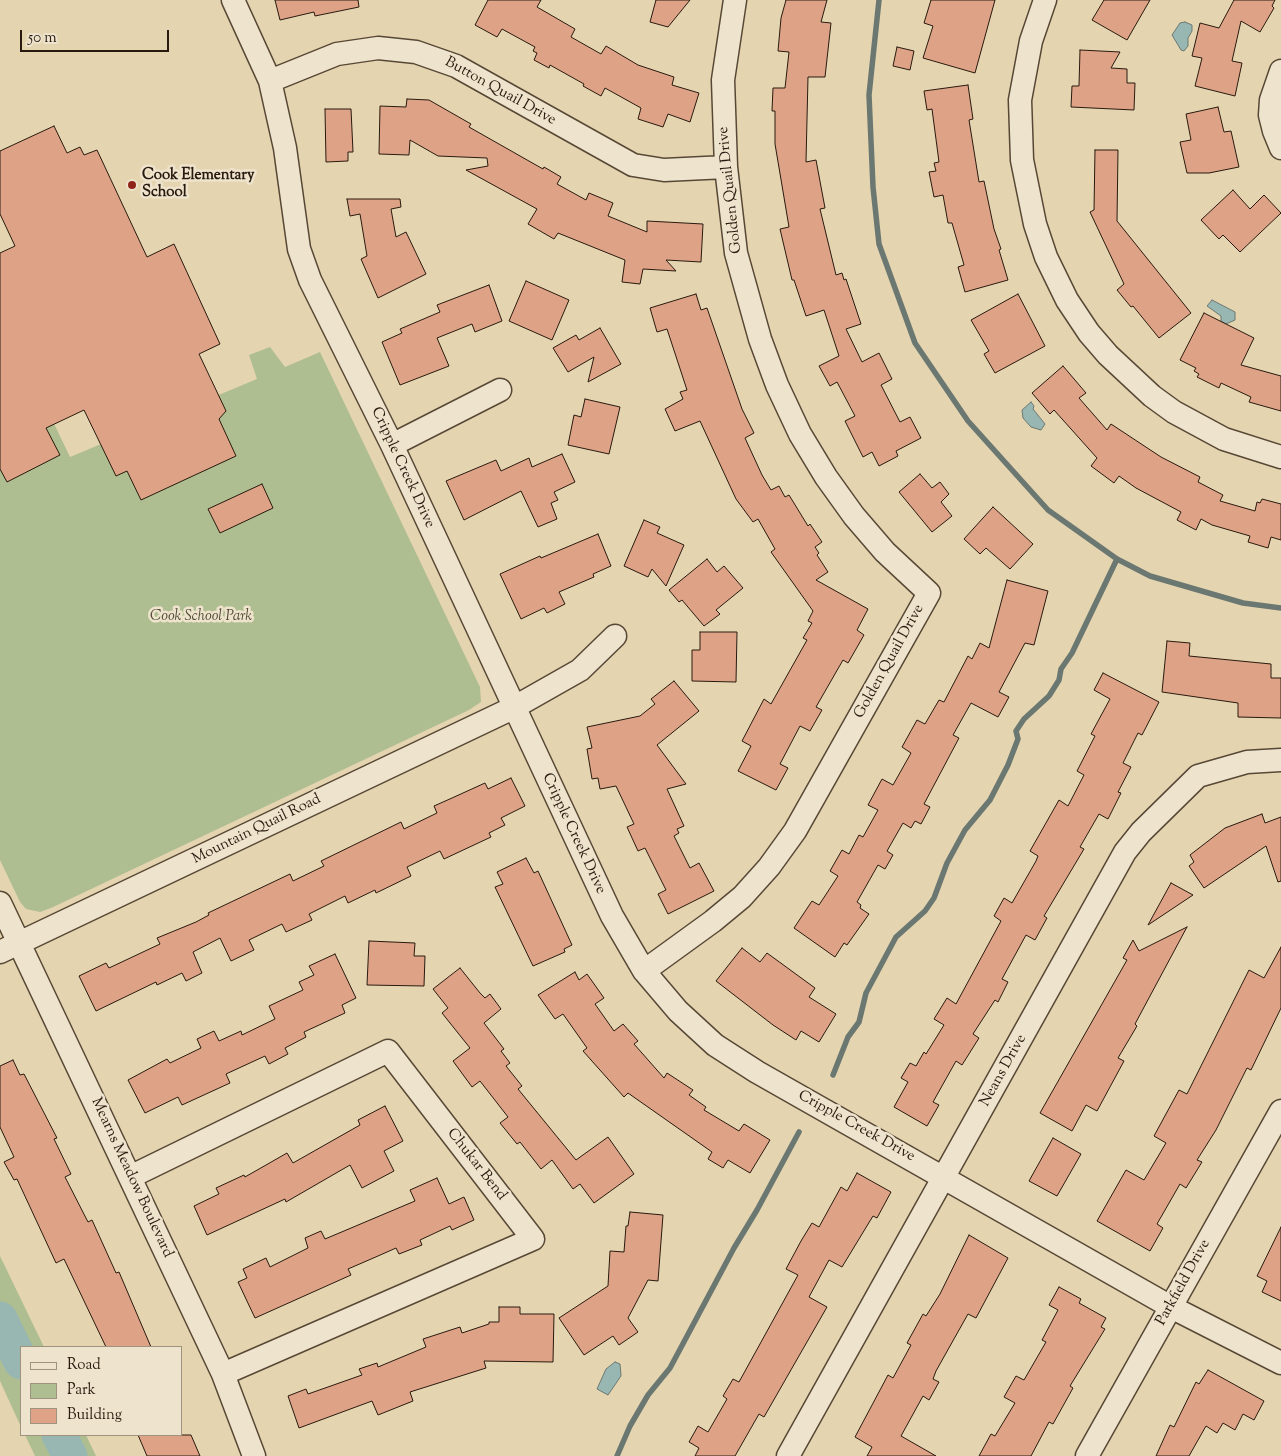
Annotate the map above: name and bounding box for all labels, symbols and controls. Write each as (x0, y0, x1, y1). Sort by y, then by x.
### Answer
scale bar (22, 20, 171, 52)
text: 50 m (28, 28, 57, 49)
street label: Button Quail Drive (441, 54, 559, 130)
street label: Golden Quail Drive (715, 126, 747, 254)
place label: Cook Elementary School (142, 167, 254, 202)
marker: Cook Elementary School (126, 179, 138, 191)
street label: Cripple Creek Drive (366, 405, 438, 531)
street label: Golden Quail Drive (851, 602, 929, 722)
park label: Cook School Park (150, 608, 252, 626)
street label: Cripple Creek Drive (537, 771, 609, 897)
street label: Mountain Quail Road (190, 791, 324, 869)
street label: Neans Drive (977, 1032, 1031, 1110)
street label: Cripple Creek Drive (794, 1087, 918, 1167)
street label: Mearns Meadow Boulevard (86, 1095, 176, 1261)
street label: Chukar Bend (442, 1125, 510, 1205)
street label: Parkfield Drive (1153, 1237, 1215, 1329)
legend (20, 1346, 182, 1436)
text: Road (67, 1355, 101, 1376)
text: Park (67, 1380, 96, 1401)
text: Building (67, 1405, 122, 1426)

